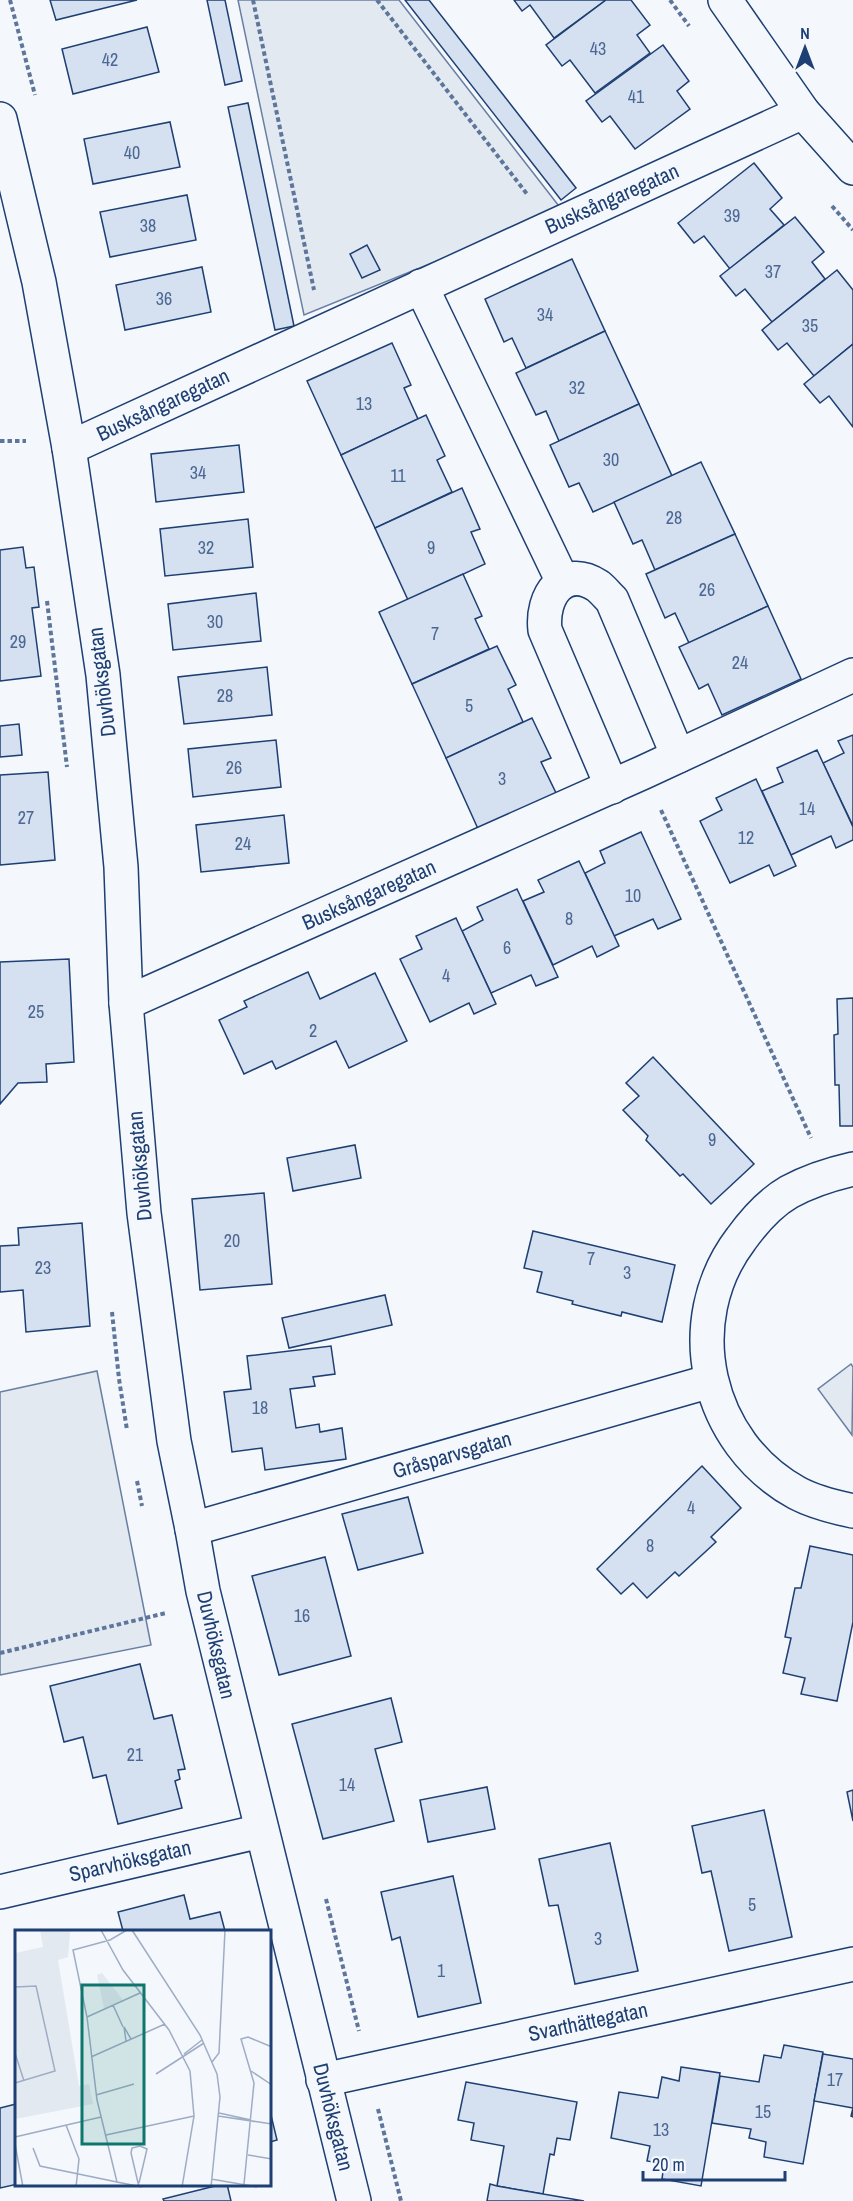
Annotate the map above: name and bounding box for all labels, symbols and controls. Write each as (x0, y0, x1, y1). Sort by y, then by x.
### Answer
north arrow (775, 18, 835, 78)
text: N (800, 22, 810, 44)
house number: 43 (590, 36, 606, 61)
house number: 42 (102, 47, 118, 72)
house number: 41 (628, 84, 645, 109)
house number: 40 (124, 140, 140, 165)
street label: Busksångaregatan (540, 156, 683, 241)
house number: 39 (724, 203, 740, 228)
house number: 38 (140, 213, 156, 238)
house number: 37 (765, 259, 781, 284)
house number: 36 (156, 286, 172, 311)
house number: 34 (537, 302, 553, 327)
house number: 35 (802, 313, 818, 338)
street label: Busksångaregatan (92, 361, 234, 448)
house number: 32 (569, 375, 585, 400)
house number: 13 (356, 391, 372, 416)
house number: 30 (603, 447, 619, 472)
house number: 34 (190, 460, 206, 485)
house number: 11 (390, 463, 406, 488)
house number: 28 (666, 505, 682, 530)
house number: 32 (198, 535, 214, 560)
house number: 9 (427, 535, 435, 560)
house number: 26 (699, 577, 715, 602)
house number: 30 (207, 609, 223, 634)
house number: 7 (431, 621, 439, 646)
street label: Duvhöksgatan (80, 626, 123, 738)
house number: 29 (10, 629, 26, 654)
house number: 24 (732, 650, 748, 675)
house number: 28 (217, 683, 233, 708)
house number: 5 (465, 693, 473, 718)
house number: 26 (226, 755, 242, 780)
house number: 3 (498, 766, 506, 791)
house number: 14 (799, 796, 815, 821)
house number: 27 (18, 805, 34, 830)
house number: 12 (738, 825, 754, 850)
house number: 24 (235, 831, 251, 856)
street label: Busksångaregatan (297, 852, 440, 937)
house number: 10 (625, 883, 641, 908)
house number: 8 (565, 906, 573, 931)
house number: 6 (503, 935, 511, 960)
house number: 4 (442, 963, 450, 988)
house number: 25 (28, 999, 44, 1024)
house number: 2 (309, 1018, 317, 1043)
street label: Duvhöksgatan (120, 1110, 159, 1222)
house number: 9 (708, 1127, 716, 1152)
house number: 20 (224, 1228, 240, 1253)
house number: 7 (587, 1246, 595, 1271)
house number: 23 (35, 1255, 51, 1280)
house number: 3 (623, 1260, 631, 1285)
house number: 18 (252, 1395, 268, 1420)
street label: Gråsparvsgatan (389, 1424, 515, 1485)
house number: 4 (687, 1495, 695, 1520)
house number: 8 (646, 1533, 654, 1558)
street label: Duvhöksgatan (190, 1588, 243, 1702)
house number: 16 (294, 1603, 310, 1628)
house number: 21 (127, 1742, 144, 1767)
house number: 14 (339, 1772, 355, 1797)
street label: Sparvhöksgatan (66, 1832, 194, 1889)
house number: 5 (748, 1892, 756, 1917)
house number: 3 (594, 1926, 602, 1951)
inset map (15, 1930, 272, 2186)
house number: 1 (437, 1958, 446, 1983)
street label: Svarthättegatan (525, 1995, 650, 2048)
street label: Duvhöksgatan (306, 2060, 361, 2174)
house number: 17 (827, 2067, 843, 2092)
house number: 15 (755, 2099, 771, 2124)
house number: 13 (653, 2117, 669, 2142)
scale bar (643, 2144, 786, 2182)
text: 20 m (652, 2152, 685, 2177)

